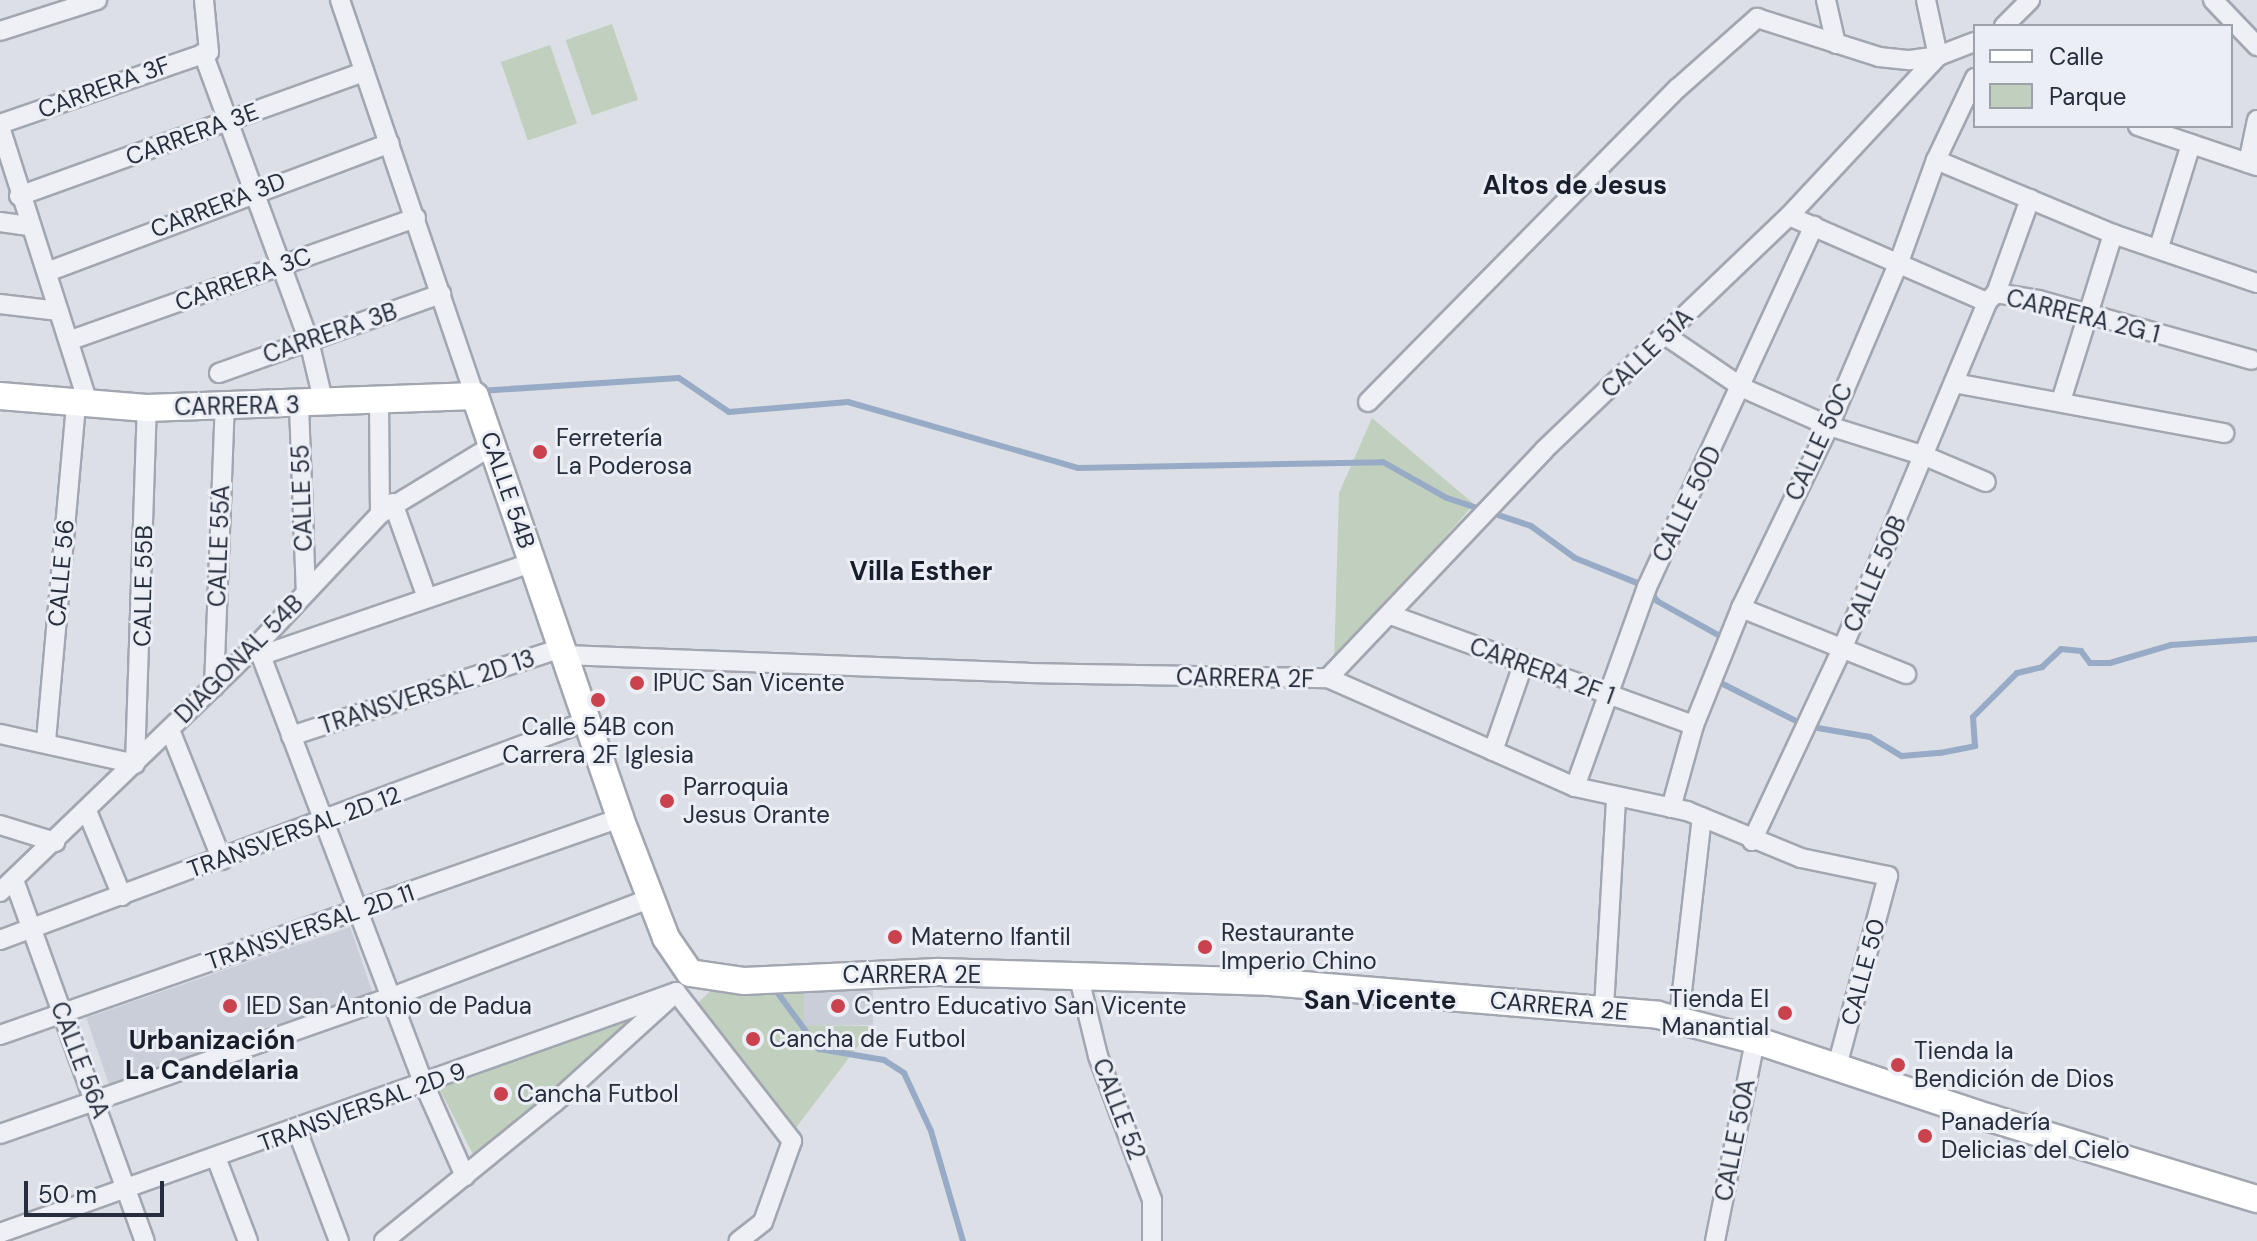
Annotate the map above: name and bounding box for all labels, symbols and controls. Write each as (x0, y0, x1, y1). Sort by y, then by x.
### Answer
legend (1973, 24, 2233, 128)
text: Calle (2049, 41, 2104, 72)
street label: CARRERA 3F (34, 50, 174, 124)
text: Parque (2049, 81, 2126, 112)
street label: CARRERA 3E (122, 97, 262, 171)
street label: CARRERA 3D (147, 166, 289, 244)
district label: Altos de Jesus (1483, 170, 1667, 202)
street label: CARRERA 3C (171, 241, 315, 317)
street label: CARRERA 2G 1 (2003, 283, 2163, 349)
street label: CARRERA 3B (259, 297, 401, 369)
street label: CALLE 51A (1595, 302, 1699, 404)
street label: CALLE 50C (1779, 379, 1859, 505)
street label: CARRERA 3 (174, 391, 300, 421)
place label: Ferretería La Poderosa (556, 424, 692, 480)
street label: CALLE 54B (475, 428, 541, 552)
street label: CALLE 50D (1647, 441, 1727, 567)
marker: Ferretería La Poderosa (531, 443, 549, 461)
street label: CALLE 55 (286, 444, 318, 552)
street label: CALLE 55A (202, 484, 236, 608)
street label: CALLE 50B (1838, 512, 1912, 636)
street label: CALLE 56 (42, 518, 80, 628)
street label: CALLE 55B (128, 525, 158, 647)
district label: Villa Esther (850, 556, 992, 588)
street label: DIAGONAL 54B (169, 589, 309, 729)
street label: CARRERA 2F 1 (1466, 631, 1618, 711)
street label: TRANSVERSAL 2D 13 (316, 644, 538, 740)
street label: CARRERA 2F (1176, 662, 1314, 694)
place label: IPUC San Vicente (653, 669, 845, 697)
marker: IPUC San Vicente (628, 674, 646, 692)
marker: Calle 54B con Carrera 2F Iglesia (589, 691, 607, 709)
place label: Calle 54B con Carrera 2F Iglesia (502, 713, 694, 769)
place label: Parroquia Jesus Orante (683, 773, 830, 829)
street label: TRANSVERSAL 2D 12 (184, 780, 404, 884)
marker: Parroquia Jesus Orante (658, 792, 676, 810)
street label: TRANSVERSAL 2D 11 (202, 878, 418, 976)
street label: CALLE 50 (1835, 916, 1891, 1028)
place label: Restaurante Imperio Chino (1221, 919, 1377, 975)
place label: Materno Ifantil (911, 923, 1071, 951)
marker: Materno Ifantil (886, 928, 904, 946)
marker: Restaurante Imperio Chino (1196, 938, 1214, 956)
street label: CARRERA 2E (843, 961, 981, 989)
district label: San Vicente (1304, 985, 1456, 1017)
place label: Tienda El Manantial (1662, 985, 1769, 1041)
street label: CARRERA 2E (1489, 986, 1629, 1026)
place label: IED San Antonio de Padua (246, 992, 532, 1020)
place label: Centro Educativo San Vicente (854, 992, 1186, 1020)
marker: IED San Antonio de Padua (221, 997, 239, 1015)
marker: Centro Educativo San Vicente (829, 997, 847, 1015)
street label: CALLE 56A (45, 998, 115, 1122)
marker: Tienda El Manantial (1776, 1004, 1794, 1022)
district label: Urbanización La Candelaria (125, 1025, 299, 1086)
place label: Cancha de Futbol (769, 1025, 966, 1053)
marker: Cancha de Futbol (744, 1030, 762, 1048)
place label: Tienda la Bendición de Dios (1914, 1037, 2114, 1093)
street label: CALLE 52 (1087, 1054, 1151, 1164)
street label: TRANSVERSAL 2D 9 (255, 1056, 469, 1158)
marker: Tienda la Bendición de Dios (1889, 1056, 1907, 1074)
street label: CALLE 50A (1709, 1076, 1761, 1204)
place label: Cancha Futbol (517, 1080, 679, 1108)
marker: Cancha Futbol (492, 1085, 510, 1103)
place label: Panadería Delicias del Cielo (1941, 1108, 2130, 1164)
marker: Panadería Delicias del Cielo (1916, 1127, 1934, 1145)
scale bar (28, 1165, 168, 1215)
text: 50 m (38, 1179, 97, 1210)

